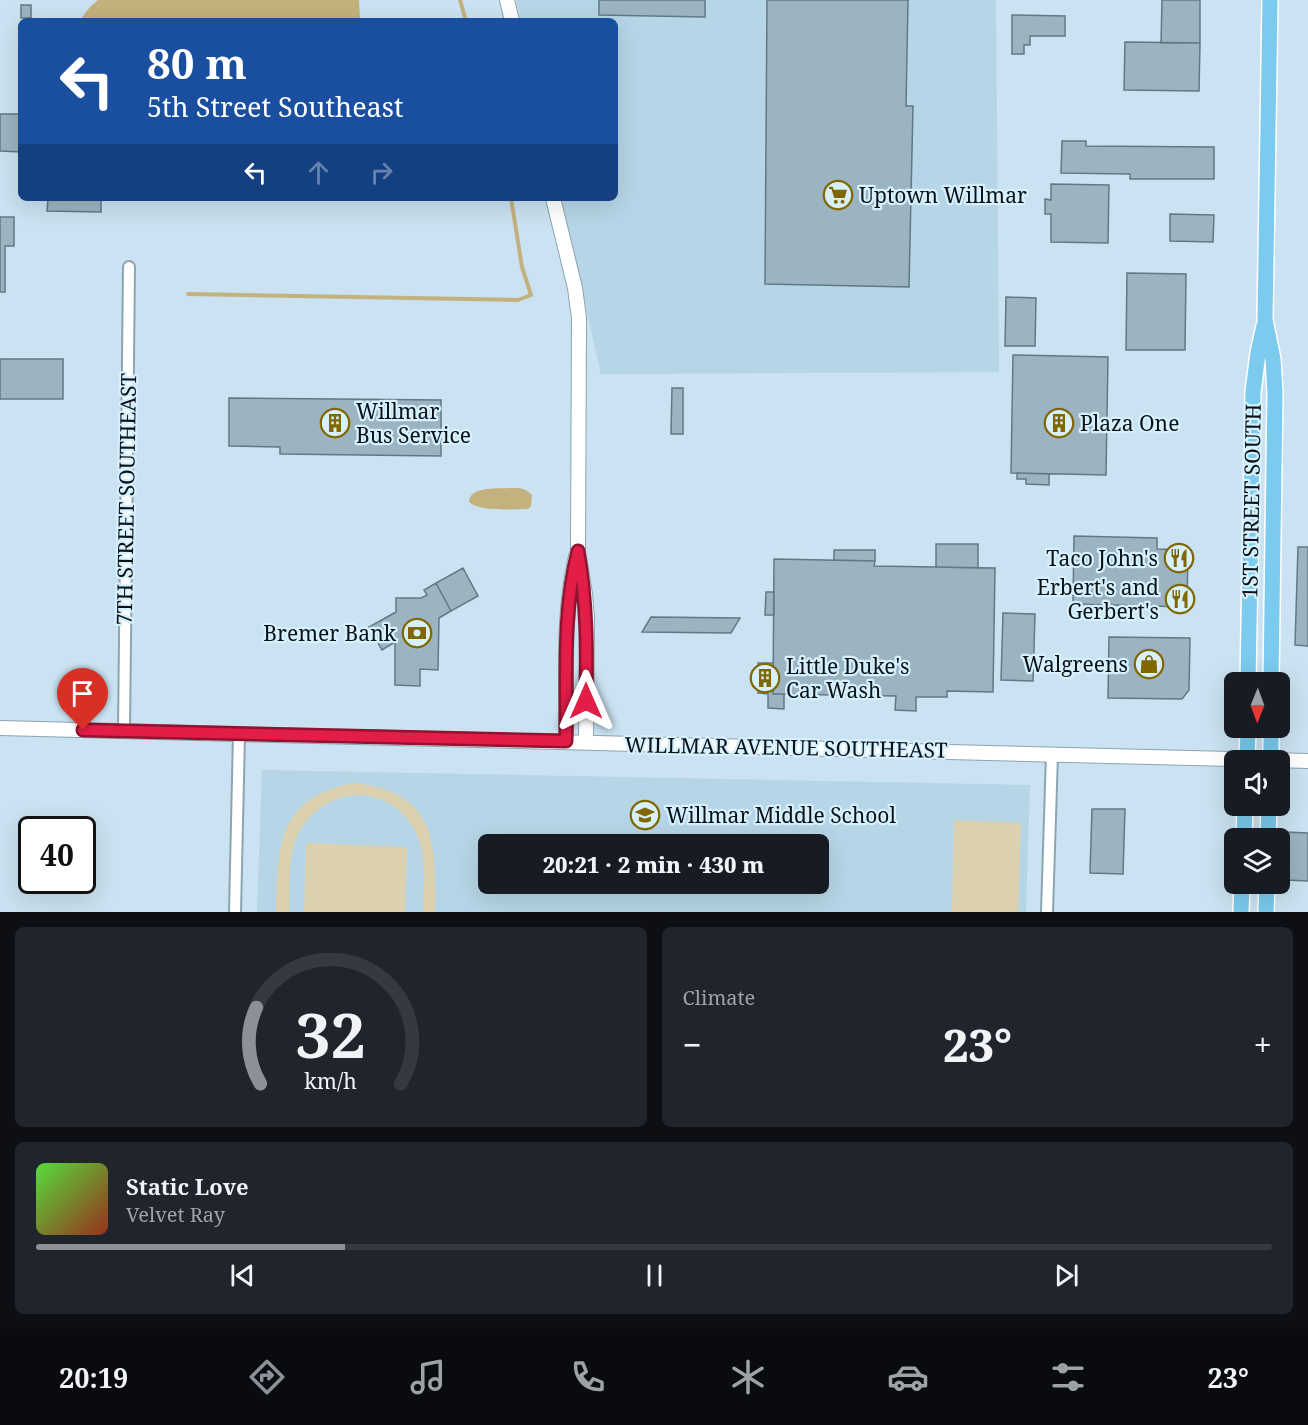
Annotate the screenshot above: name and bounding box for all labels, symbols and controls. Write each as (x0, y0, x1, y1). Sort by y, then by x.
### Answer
text: 80 m (147, 34, 247, 91)
icon: left (48, 42, 126, 120)
text: 5th Street Southeast (147, 88, 403, 125)
icon: left (239, 156, 272, 189)
icon: ahead (302, 156, 335, 189)
icon: right (365, 156, 398, 189)
supermarket icon: Uptown Willmar (822, 179, 854, 211)
place label: Uptown Willmar (859, 181, 1027, 209)
street label: 7TH STREET SOUTHEAST (110, 373, 142, 625)
place label: Willmar Bus Service (356, 397, 471, 449)
street label: 1ST STREET SOUTH (1235, 403, 1267, 599)
building icon: Willmar Bus Service (319, 407, 351, 439)
building icon: Plaza One (1043, 407, 1075, 439)
place label: Plaza One (1080, 409, 1179, 437)
restaurant icon: Taco John's (1163, 542, 1195, 574)
place label: Taco John's (1046, 544, 1158, 572)
place label: Erbert's and Gerbert's (1037, 573, 1159, 625)
restaurant icon: Erbert's and Gerbert's (1164, 583, 1196, 615)
bank icon: Bremer Bank (401, 617, 433, 649)
place label: Bremer Bank (263, 619, 397, 647)
shop icon: Walgreens (1133, 648, 1165, 680)
place label: Walgreens (1022, 650, 1128, 678)
place label: Little Duke's Car Wash (786, 652, 910, 704)
building icon: Little Duke's Car Wash (749, 662, 781, 694)
pin (57, 668, 108, 730)
position arrow (554, 669, 618, 733)
north arrow (1224, 672, 1290, 738)
map controls (1224, 672, 1290, 894)
icon: arrive (66, 677, 99, 710)
street label: WILLMAR AVENUE SOUTHEAST (624, 730, 948, 764)
button: sound (1224, 750, 1290, 816)
school or university icon: Willmar Middle School (629, 799, 661, 831)
place label: Willmar Middle School (666, 801, 896, 829)
speed limit sign: 40 (18, 816, 96, 894)
button: layers (1224, 828, 1290, 894)
text: 20:21 · 2 min · 430 m (543, 849, 764, 879)
text: Climate (683, 984, 755, 1011)
text: 32 (295, 991, 366, 1076)
text: 23° (943, 1014, 1012, 1075)
text: − (683, 1022, 702, 1067)
text: + (1254, 1022, 1272, 1067)
text: km/h (304, 1066, 357, 1095)
text: Static Love (126, 1171, 249, 1201)
text: Velvet Ray (126, 1201, 225, 1228)
icon: previous (226, 1259, 259, 1292)
icon: pause (638, 1259, 671, 1292)
icon: next (1050, 1259, 1083, 1292)
icon: directions (246, 1356, 288, 1398)
icon: music (407, 1356, 449, 1398)
icon: phone (567, 1356, 609, 1398)
icon: climate (727, 1356, 769, 1398)
icon: car (887, 1356, 929, 1398)
icon: filters (1047, 1356, 1089, 1398)
text: 20:19 (59, 1359, 128, 1396)
text: 23° (1208, 1359, 1249, 1396)

